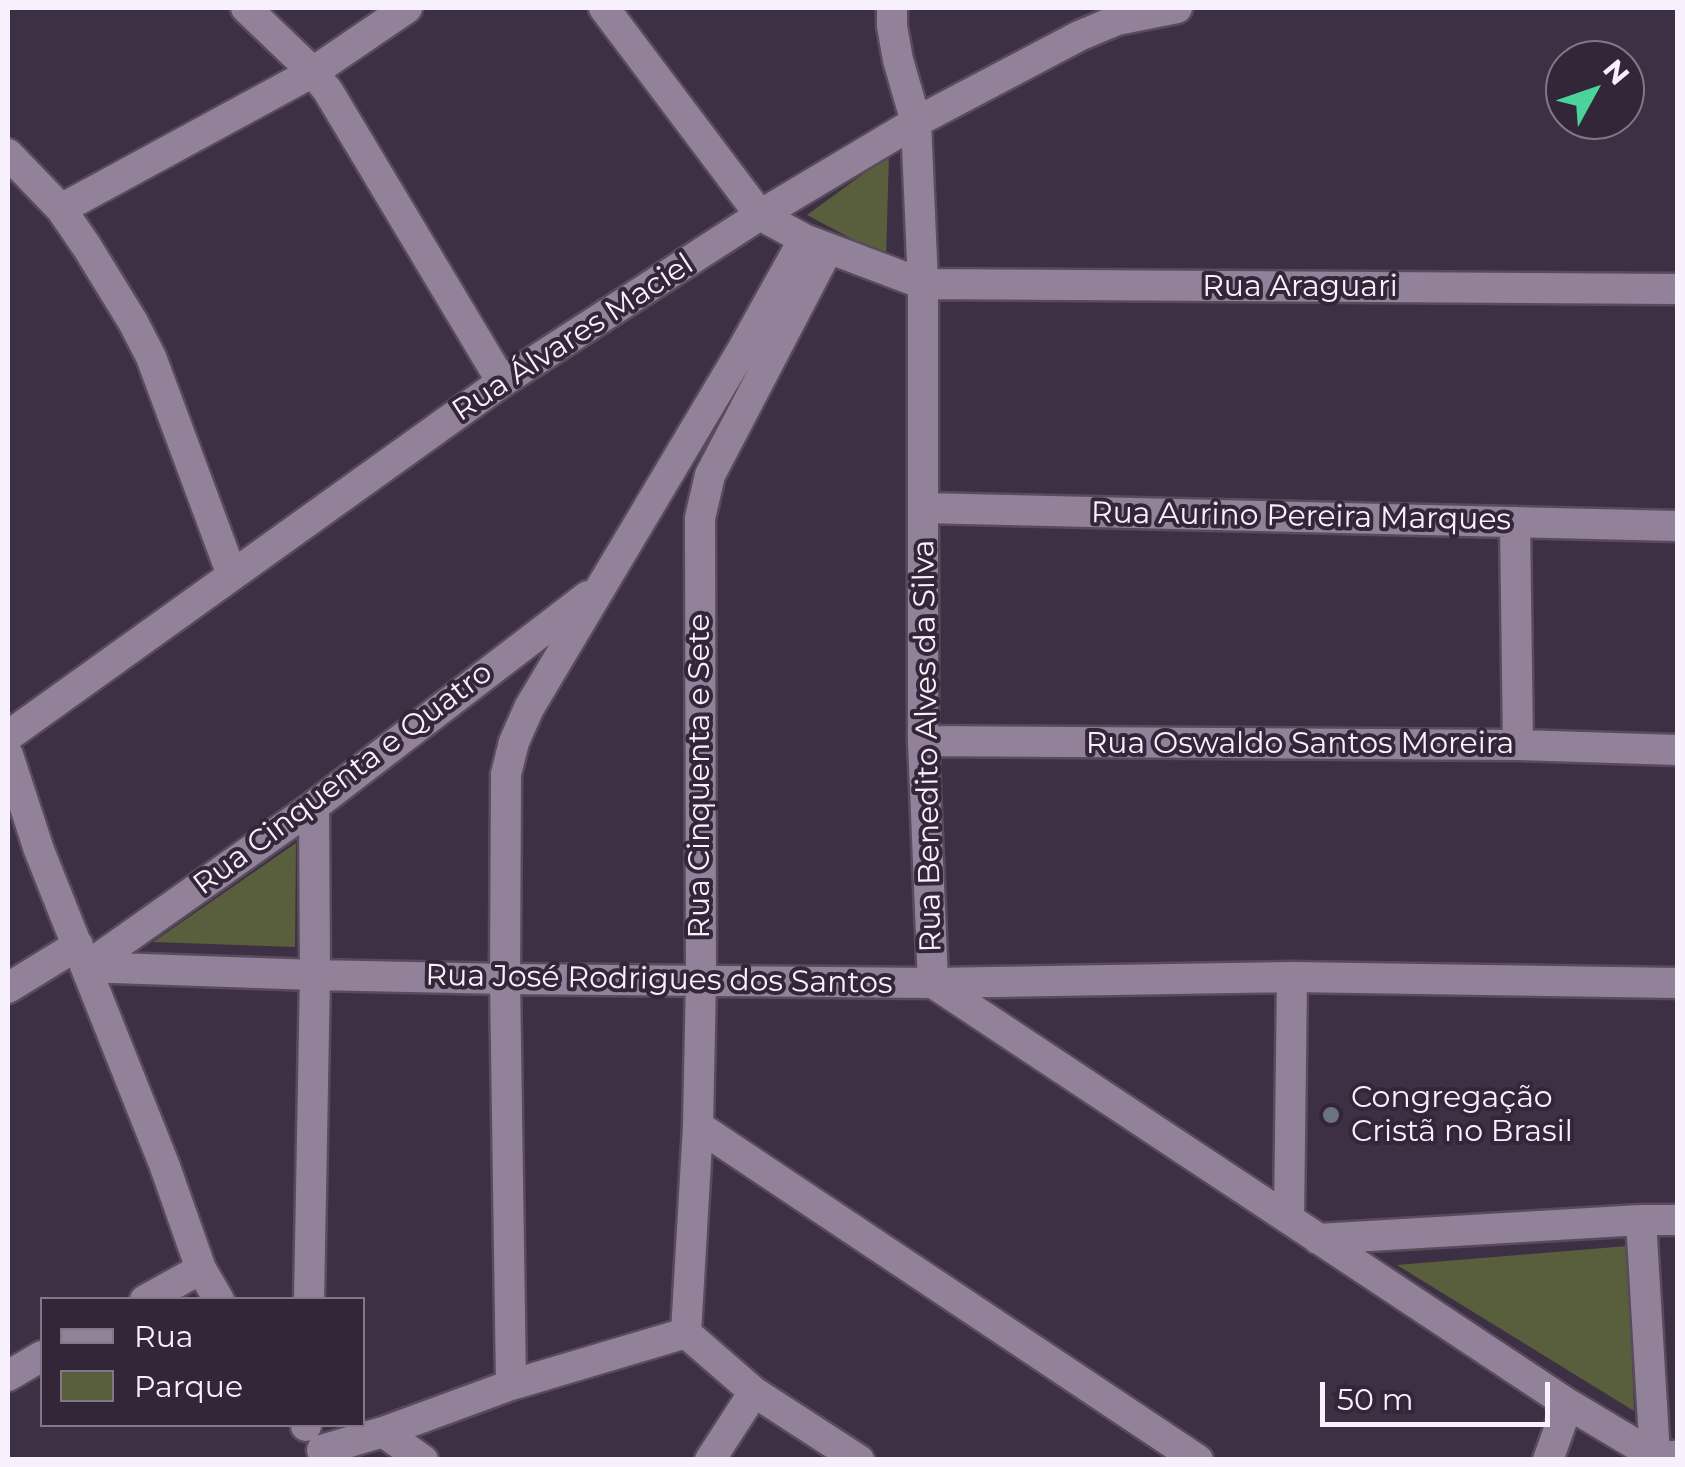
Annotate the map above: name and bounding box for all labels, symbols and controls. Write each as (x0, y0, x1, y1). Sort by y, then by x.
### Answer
north arrow (1545, 40, 1645, 140)
text: N (1596, 52, 1637, 92)
street label: Rua Álvares Maciel (446, 247, 700, 429)
street label: Rua Araguari (1202, 269, 1398, 305)
street label: Rua Aurino Pereira Marques (1091, 495, 1511, 539)
street label: Rua Benedito Alves da Silva (906, 539, 950, 953)
street label: Rua Cinquenta e Sete (682, 613, 718, 939)
street label: Rua Cinquenta e Quatro (187, 655, 499, 903)
street label: Rua Oswaldo Santos Moreira (1086, 726, 1514, 762)
street label: Rua José Rodrigues dos Santos (425, 958, 893, 1002)
place label: Congregação Cristã no Brasil (1351, 1080, 1573, 1150)
marker: Congregação Cristã no Brasil (1320, 1104, 1342, 1126)
legend (40, 1297, 365, 1427)
text: Rua (134, 1318, 194, 1355)
scale bar (1325, 1362, 1555, 1424)
text: Parque (134, 1368, 243, 1405)
text: 50 m (1337, 1381, 1414, 1418)

